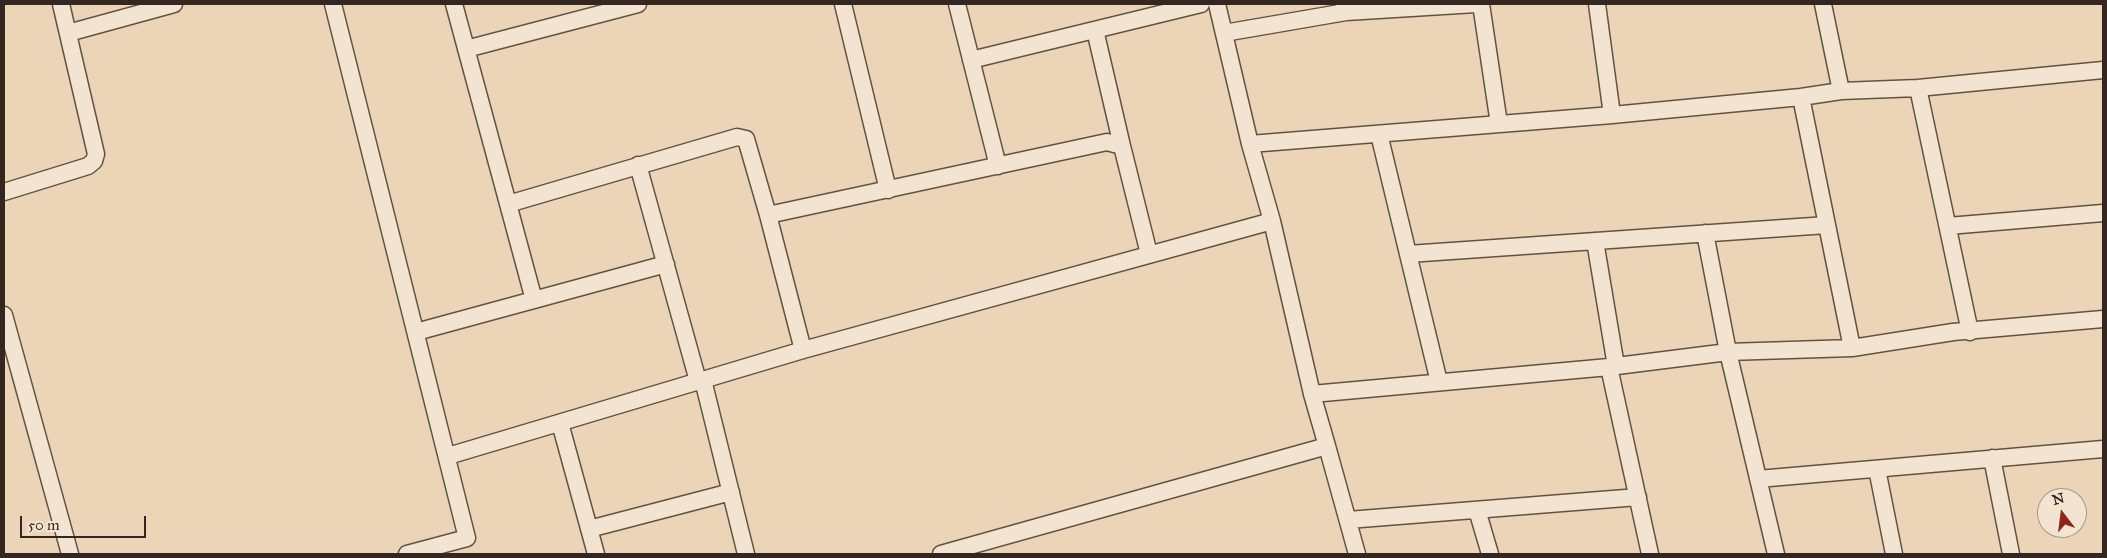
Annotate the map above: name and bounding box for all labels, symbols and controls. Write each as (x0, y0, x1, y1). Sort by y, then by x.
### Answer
north arrow (2037, 488, 2087, 538)
text: N (2050, 489, 2066, 509)
scale bar (22, 506, 149, 538)
text: 50 m (28, 516, 60, 534)

